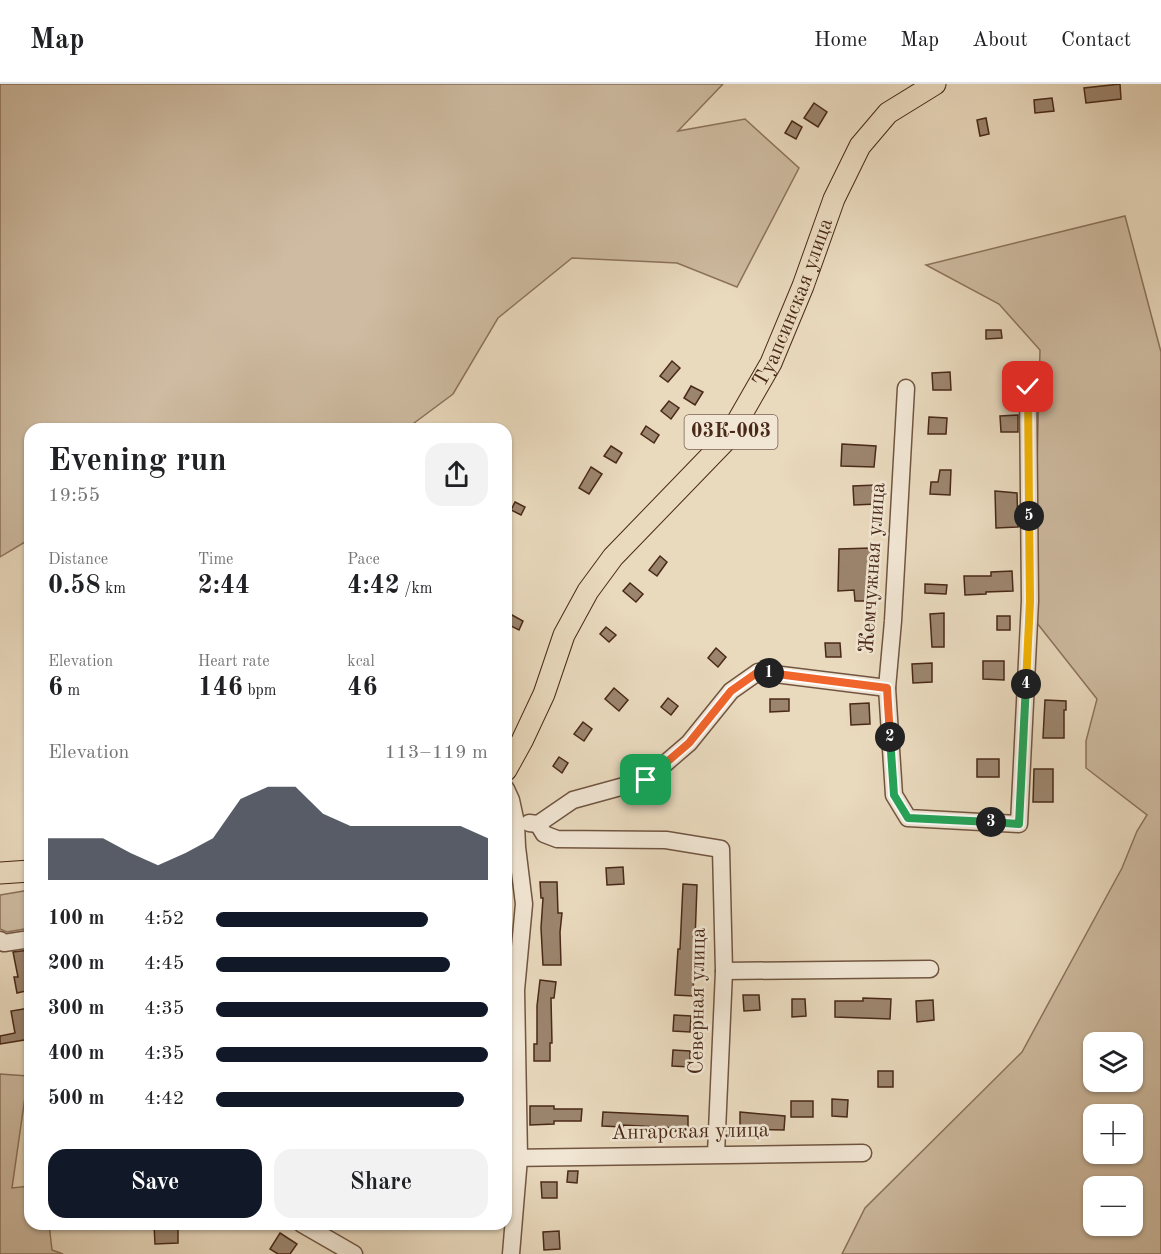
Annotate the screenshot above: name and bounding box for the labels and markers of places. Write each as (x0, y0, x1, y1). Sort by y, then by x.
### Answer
pin (1002, 361, 1053, 412)
pin: 5 (1014, 501, 1044, 531)
pin: 1 (754, 658, 784, 688)
pin: 4 (1011, 669, 1041, 699)
pin: 2 (875, 722, 905, 752)
pin (620, 754, 671, 805)
pin: 3 (976, 807, 1006, 837)

